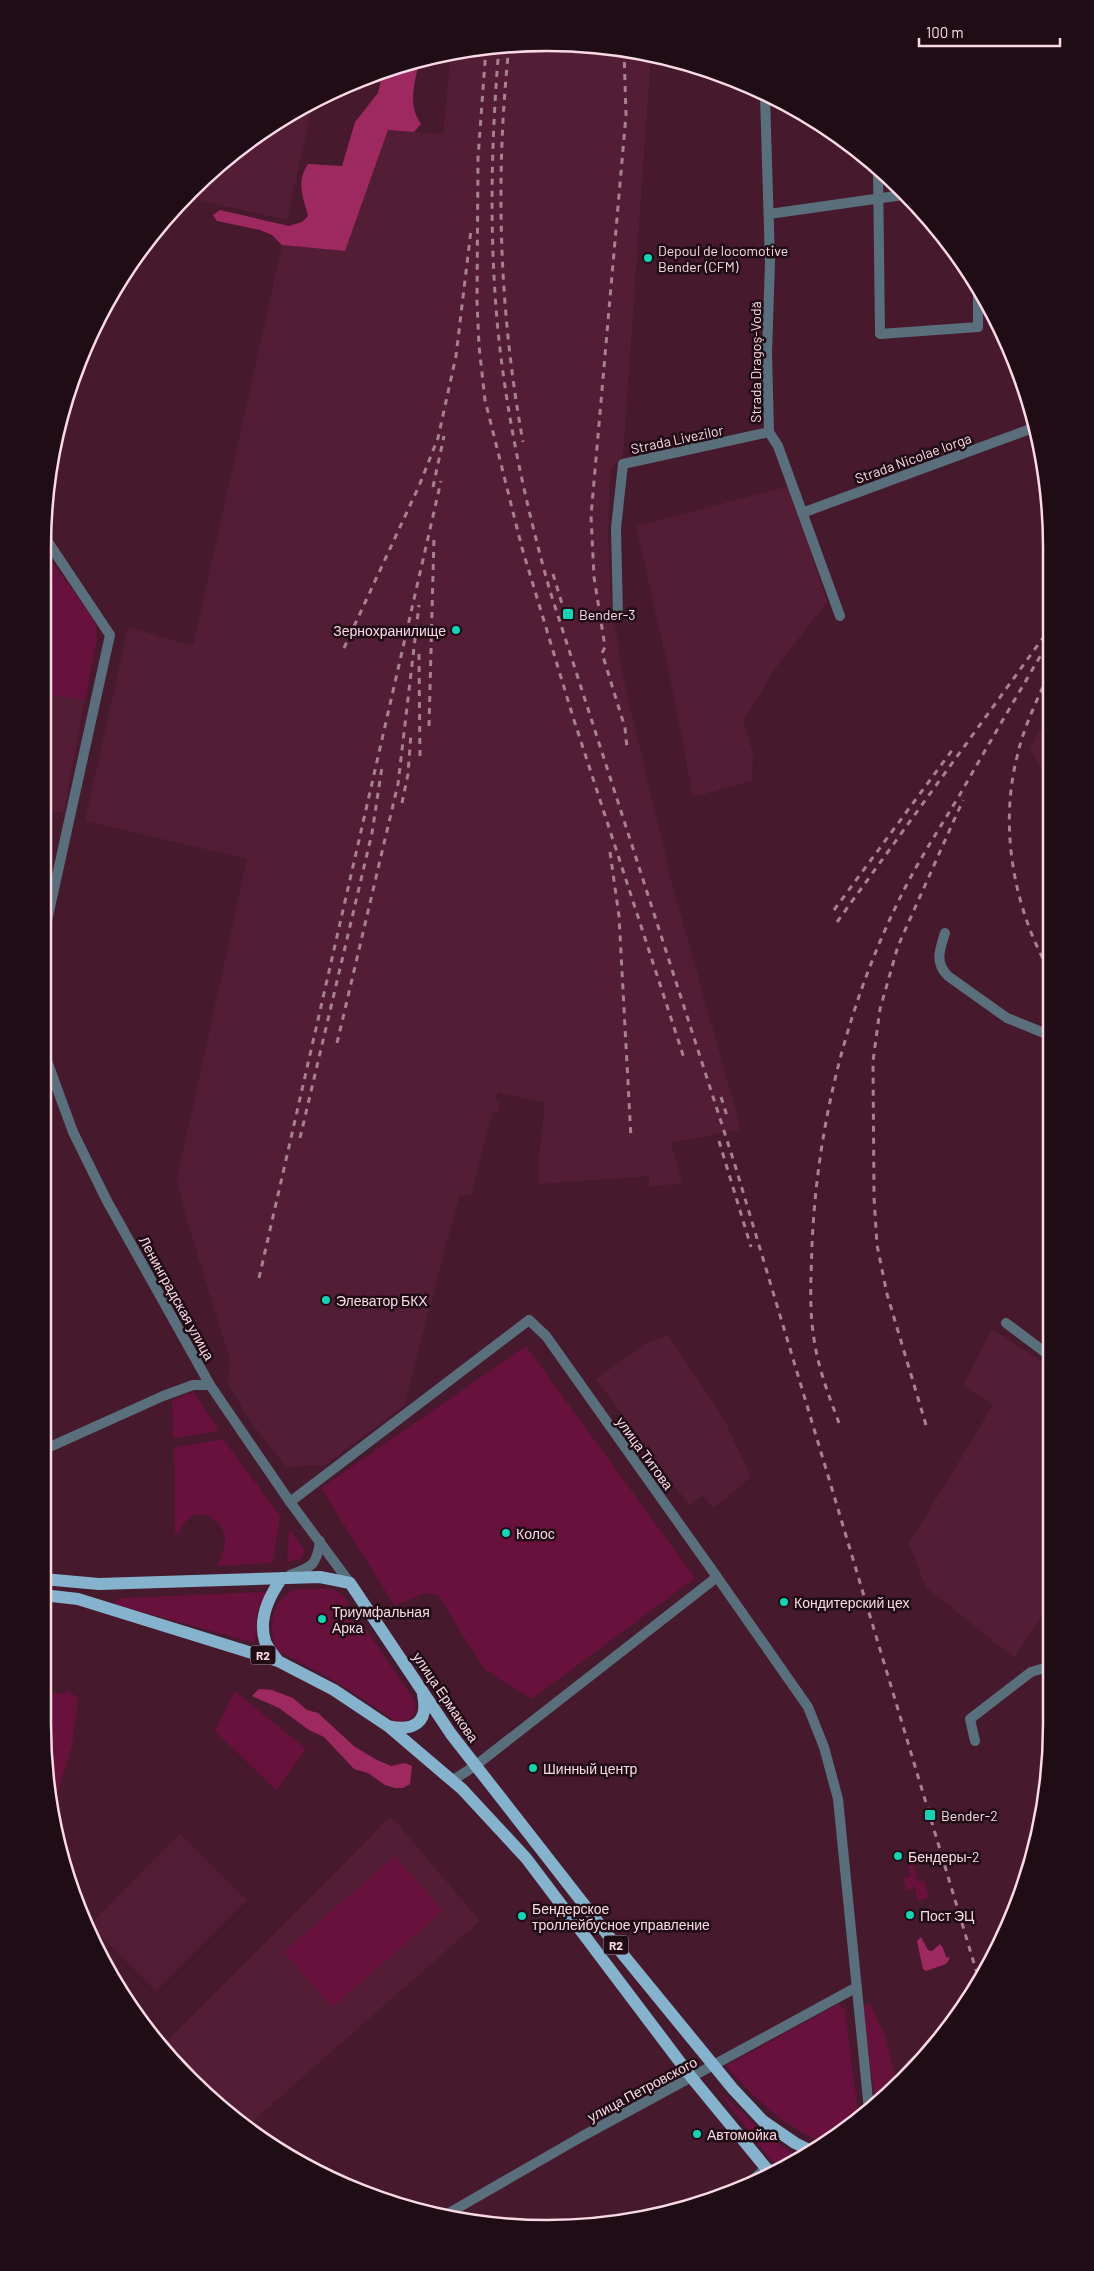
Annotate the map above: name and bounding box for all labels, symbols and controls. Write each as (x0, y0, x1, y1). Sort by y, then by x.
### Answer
scale bar (919, 15, 1060, 47)
text: 100 m (926, 23, 964, 41)
place label: Depoul de locomotive Bender (CFM) (658, 242, 788, 275)
marker: Depoul de locomotive Bender (CFM) (642, 252, 654, 264)
street label: Strada Dragoş-Vodă (747, 301, 764, 423)
street label: Strada Livezilor (629, 421, 725, 457)
street label: Strada Nicolae Iorga (853, 429, 973, 487)
place label: Bender-3 (579, 606, 636, 623)
marker: Bender-3 (561, 607, 575, 621)
place label: Зернохранилище (333, 622, 446, 639)
marker: Зернохранилище (450, 624, 462, 636)
street label: Ленинградская улица (136, 1233, 218, 1363)
place label: Элеватор БКХ (336, 1292, 428, 1309)
marker: Элеватор БКХ (320, 1294, 332, 1306)
street label: улица Титова (613, 1413, 677, 1493)
place label: Колос (516, 1525, 555, 1542)
marker: Колос (500, 1527, 512, 1539)
place label: Кондитерский цех (794, 1594, 909, 1611)
marker: Кондитерский цех (778, 1596, 790, 1608)
place label: Триумфальная Арка (332, 1603, 430, 1636)
marker: Триумфальная Арка (316, 1613, 328, 1625)
road number: R2 (250, 1646, 276, 1664)
street label: улица Ермакова (410, 1649, 483, 1745)
place label: Шинный центр (543, 1760, 638, 1777)
marker: Шинный центр (527, 1762, 539, 1774)
place label: Bender-2 (941, 1807, 998, 1824)
marker: Bender-2 (923, 1808, 937, 1822)
place label: Бендеры-2 (908, 1848, 980, 1865)
marker: Бендеры-2 (892, 1850, 904, 1862)
place label: Бендерское троллейбусное управление (532, 1900, 710, 1933)
place label: Пост ЭЦ (920, 1907, 975, 1924)
marker: Пост ЭЦ (904, 1909, 916, 1921)
marker: Бендерское троллейбусное управление (516, 1910, 528, 1922)
road number: R2 (604, 1936, 628, 1954)
street label: улица Петровского (584, 2053, 700, 2125)
place label: Автомойка (707, 2126, 777, 2143)
marker: Автомойка (691, 2128, 703, 2140)

